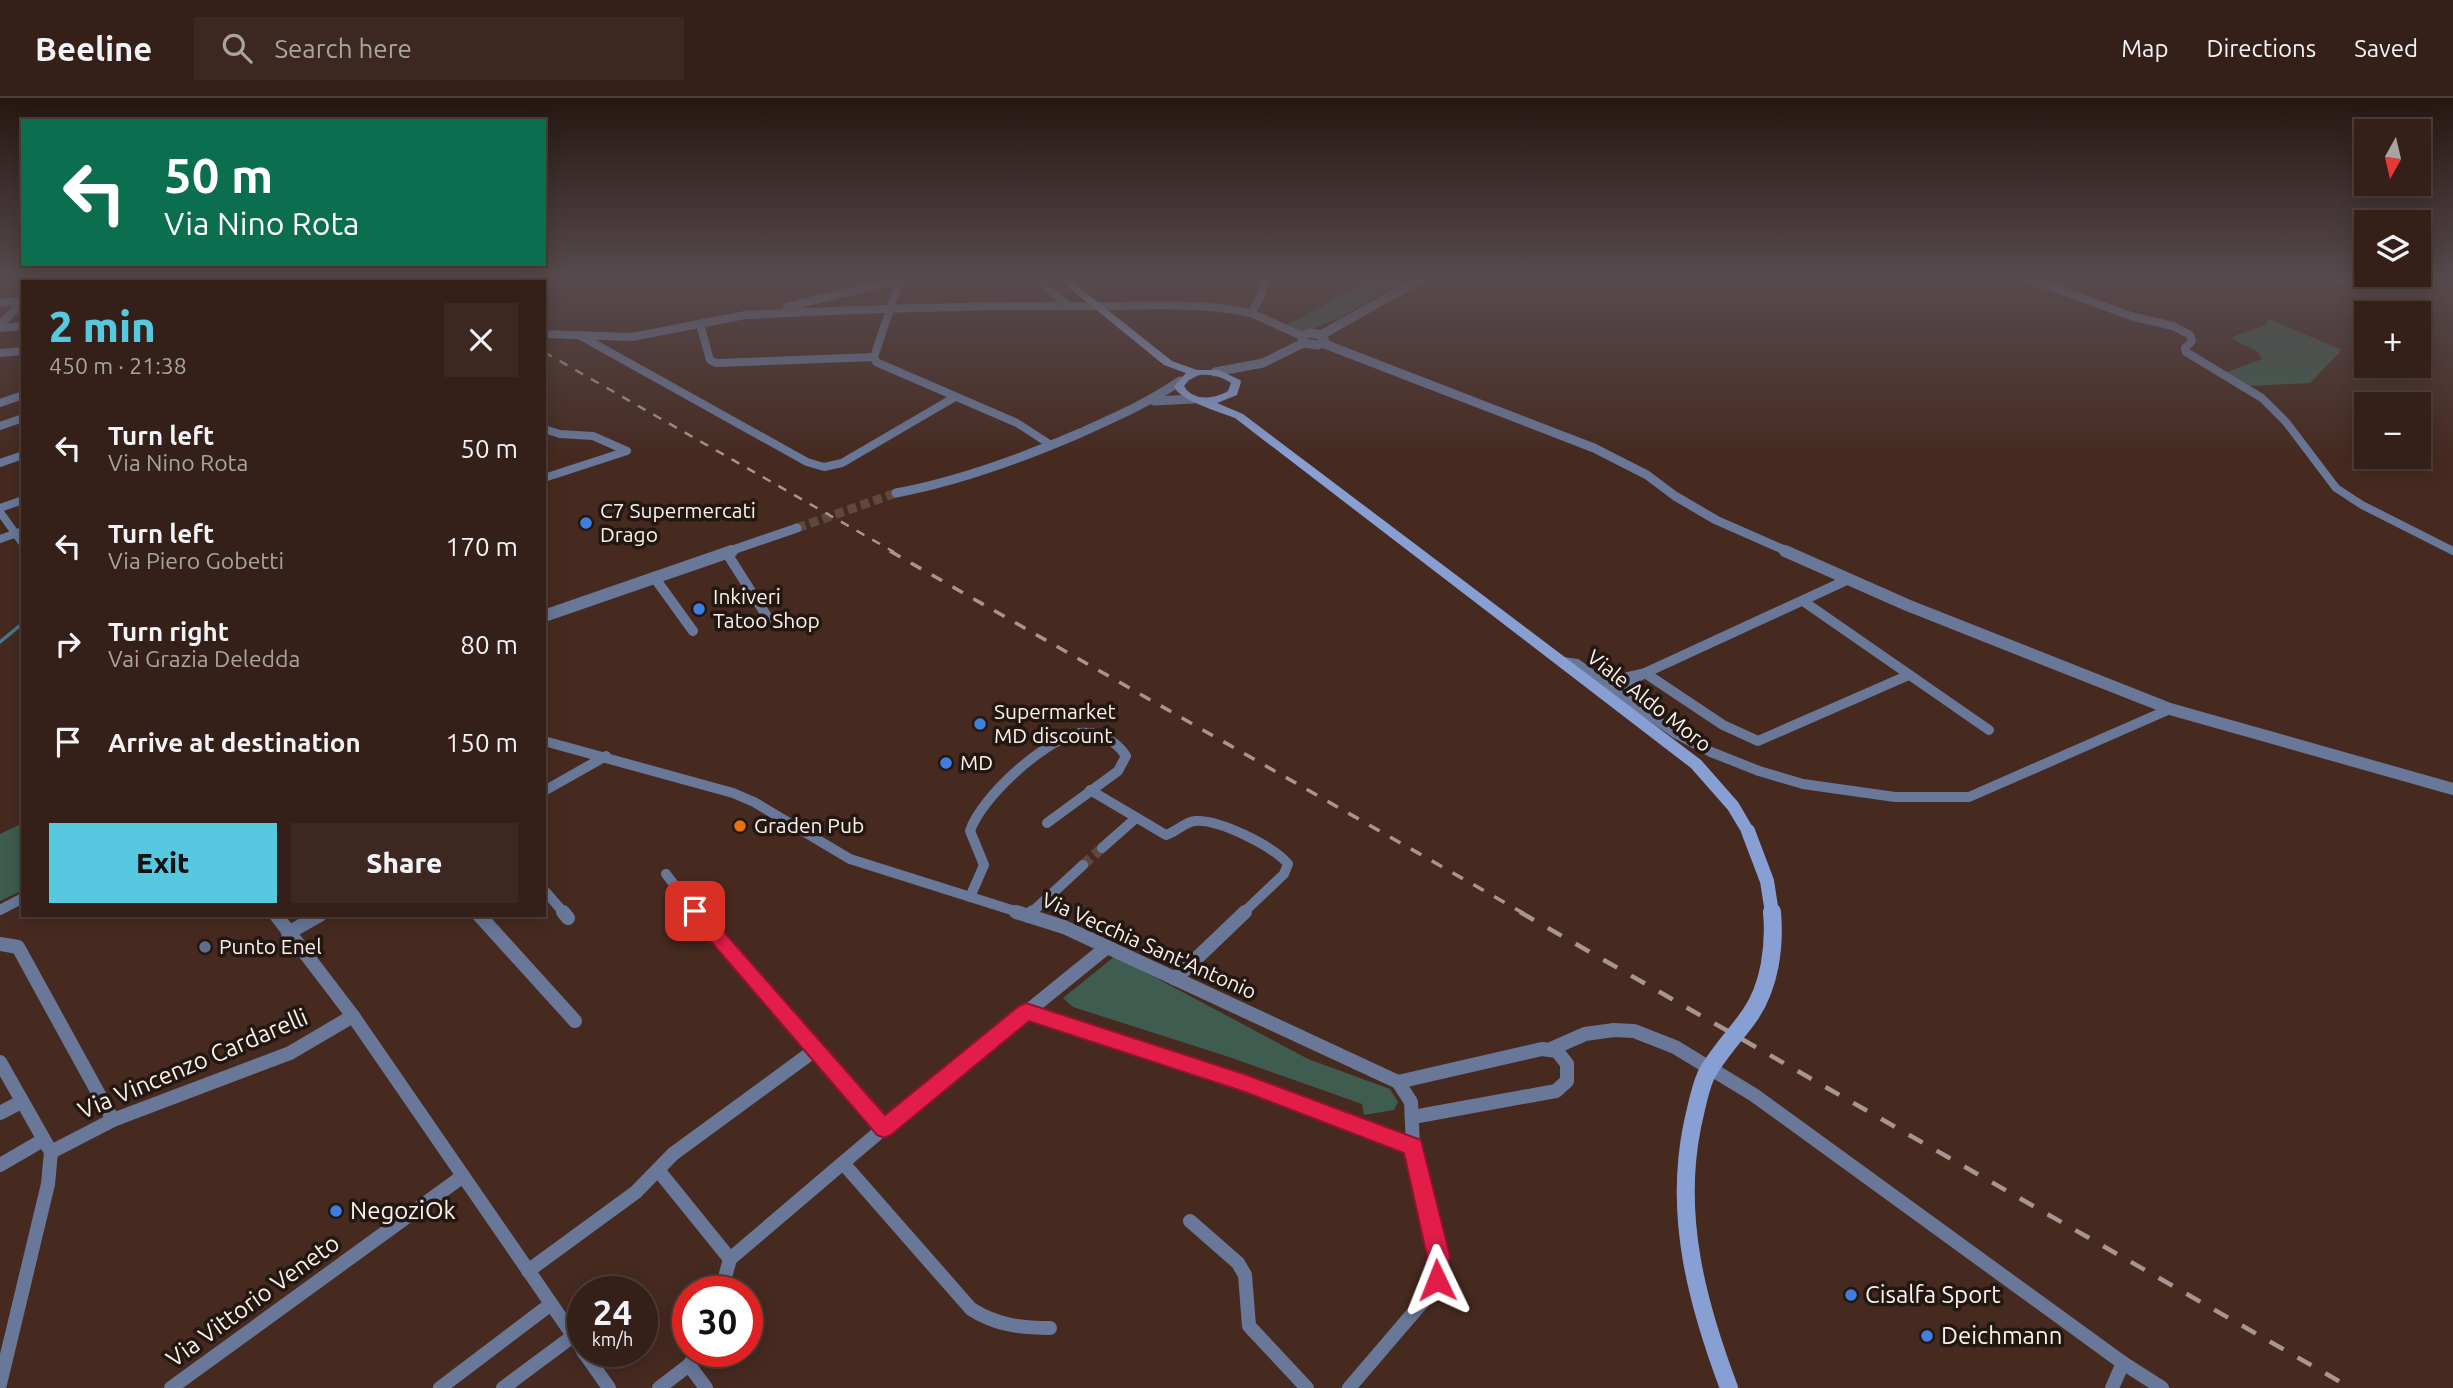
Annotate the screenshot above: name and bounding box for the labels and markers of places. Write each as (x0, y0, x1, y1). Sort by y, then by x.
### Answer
place label: C7 Supermercati Drago (600, 498, 756, 546)
marker: C7 Supermercati Drago (578, 515, 594, 531)
place label: Inkiveri Tatoo Shop (713, 584, 820, 632)
marker: Inkiveri Tatoo Shop (691, 601, 707, 617)
place label: Supermarket MD discount (994, 699, 1116, 747)
marker: Supermarket MD discount (972, 716, 988, 732)
place label: MD (960, 750, 993, 774)
marker: MD (938, 755, 954, 771)
place label: Graden Pub (754, 813, 864, 837)
marker: Graden Pub (732, 818, 748, 834)
pin (665, 881, 725, 941)
place label: Punto Enel (219, 934, 322, 958)
marker: Punto Enel (197, 939, 213, 955)
place label: NegoziOk (350, 1197, 456, 1224)
marker: NegoziOk (328, 1203, 344, 1219)
place label: Cisalfa Sport (1865, 1281, 2001, 1308)
marker: Cisalfa Sport (1843, 1287, 1859, 1303)
place label: Deichmann (1941, 1322, 2062, 1349)
marker: Deichmann (1919, 1328, 1935, 1344)

